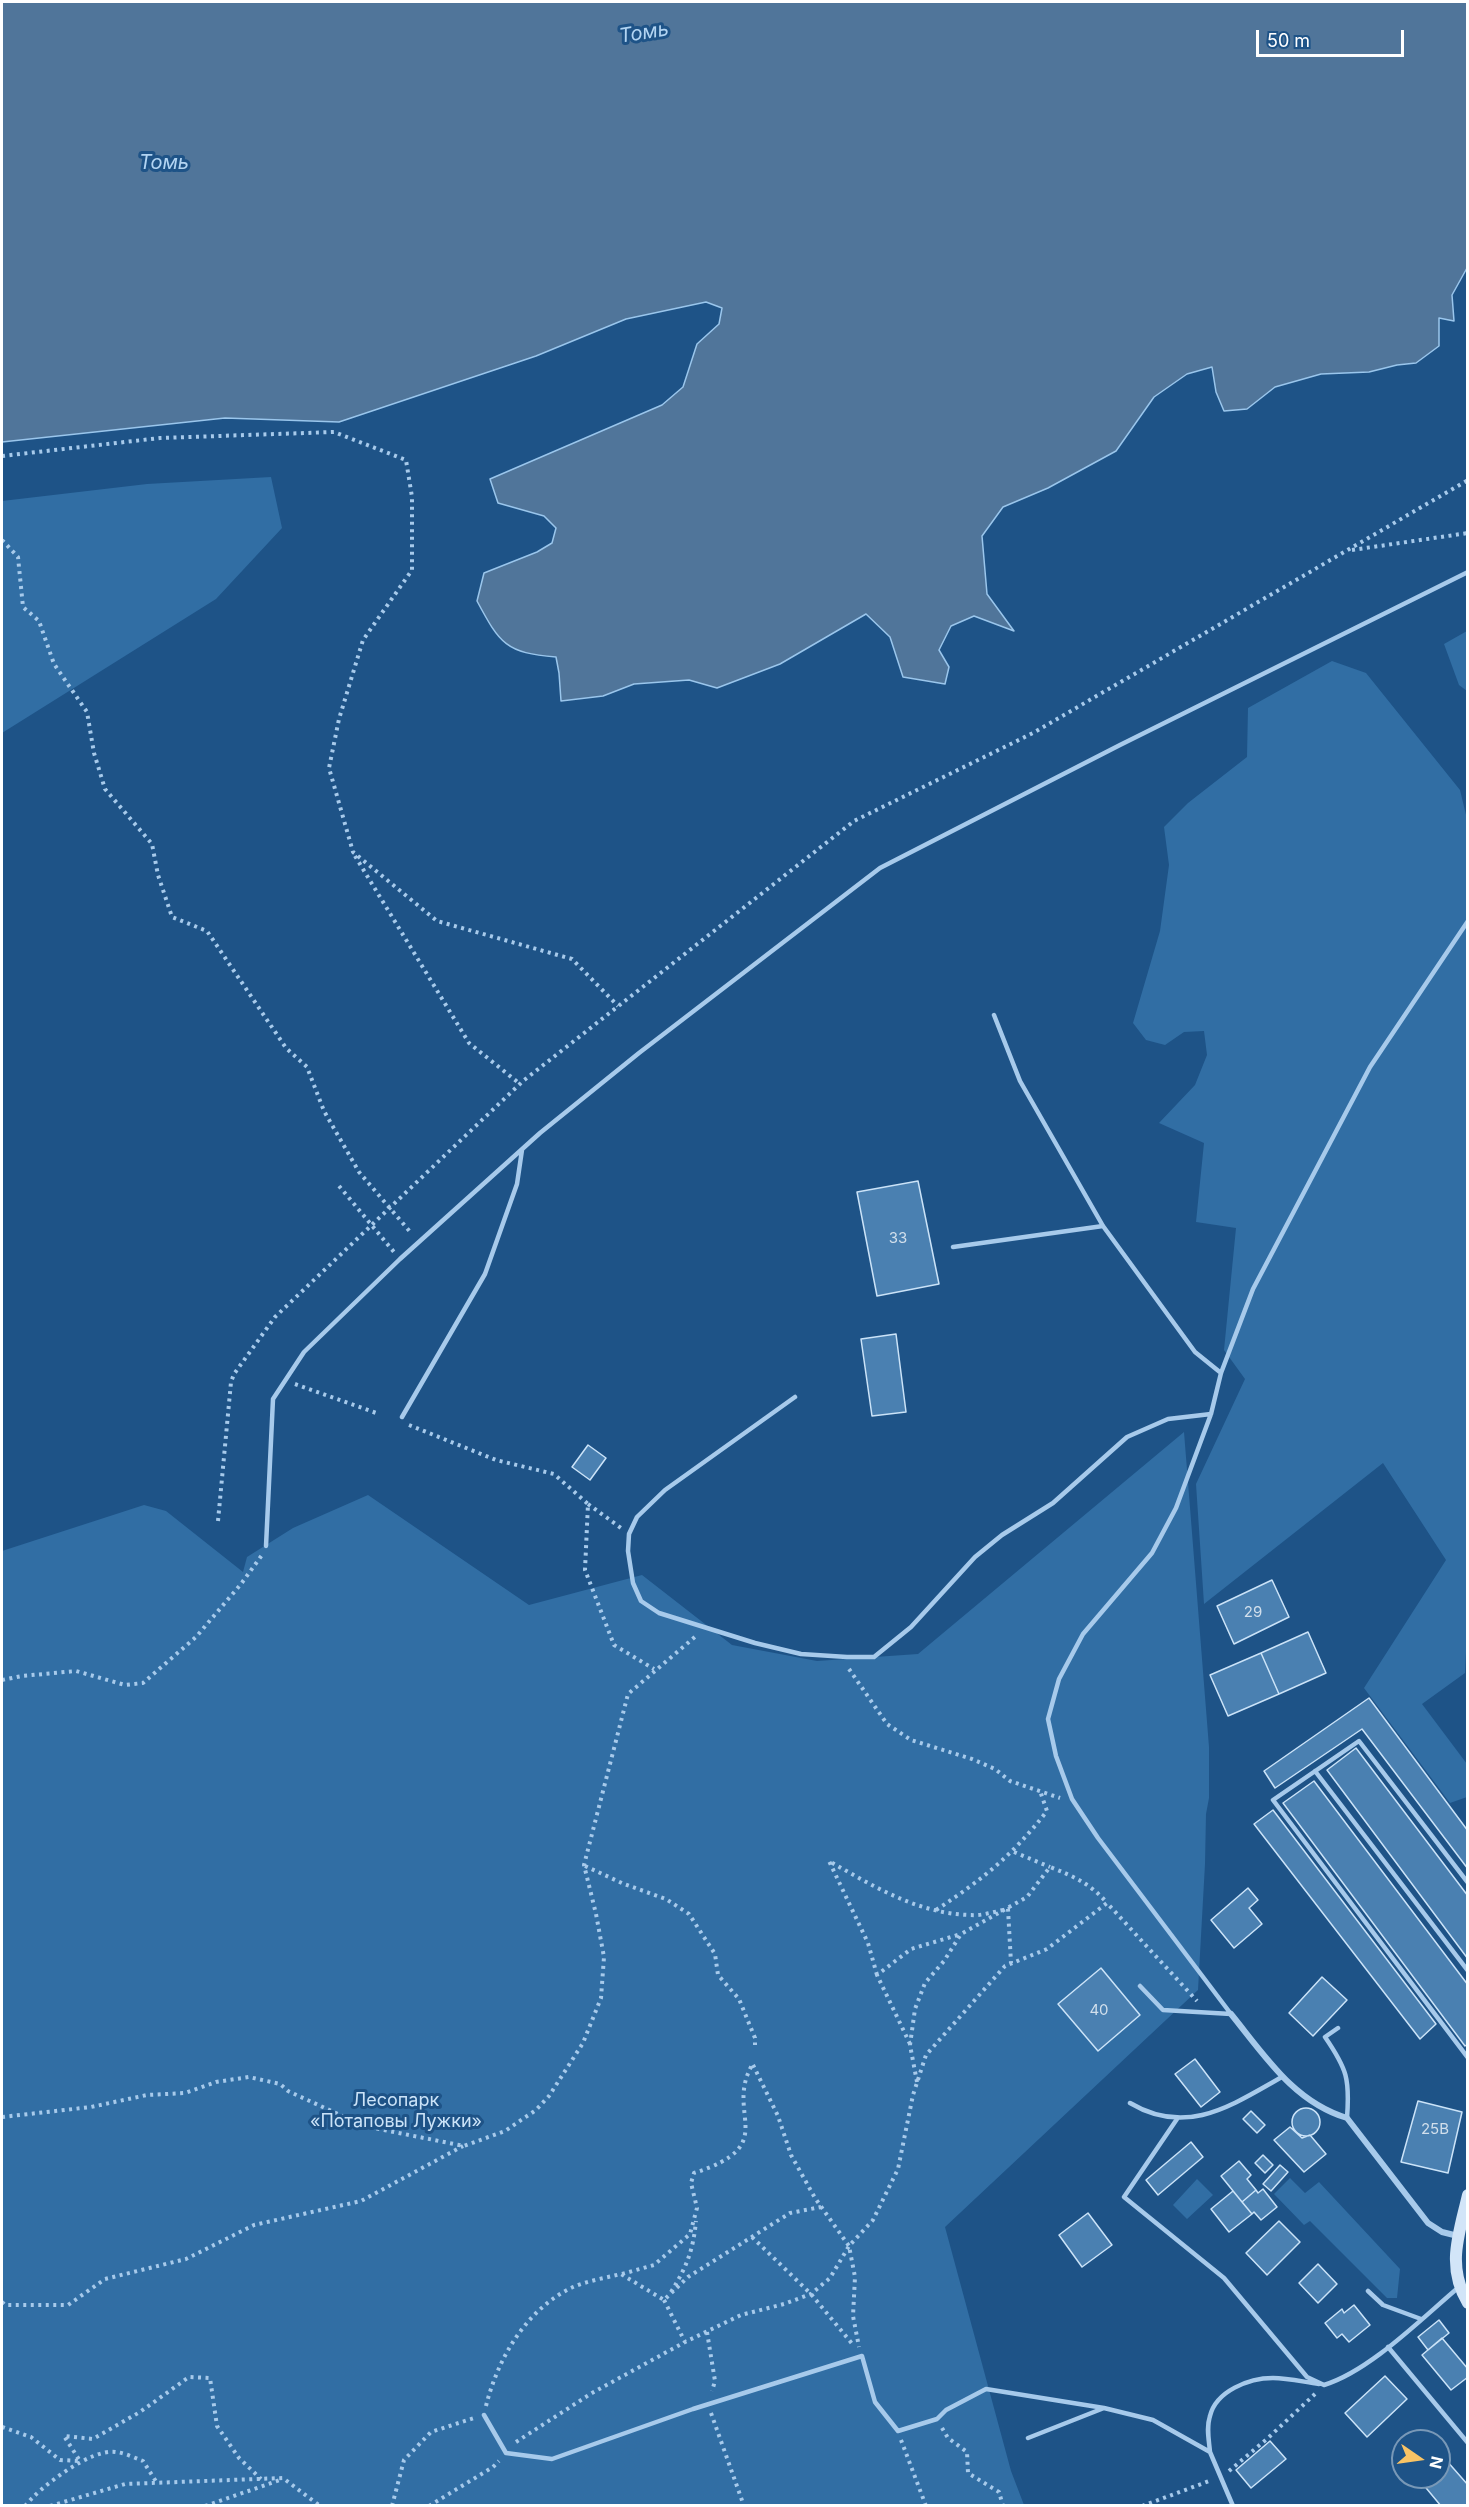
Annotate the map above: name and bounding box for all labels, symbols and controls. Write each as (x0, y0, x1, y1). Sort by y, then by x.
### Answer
water label: Томь (617, 17, 671, 49)
scale bar (1259, 18, 1408, 56)
text: 50 m (1267, 30, 1310, 51)
water label: Томь (139, 151, 189, 175)
house number: 33 (889, 1229, 907, 1247)
house number: 29 (1244, 1603, 1262, 1621)
house number: 40 (1089, 2001, 1109, 2019)
park label: Лесопарк «Потаповы Лужки» (310, 2090, 482, 2132)
house number: 25В (1421, 2120, 1449, 2138)
north arrow (1391, 2429, 1451, 2489)
text: N (1425, 2454, 1448, 2471)

